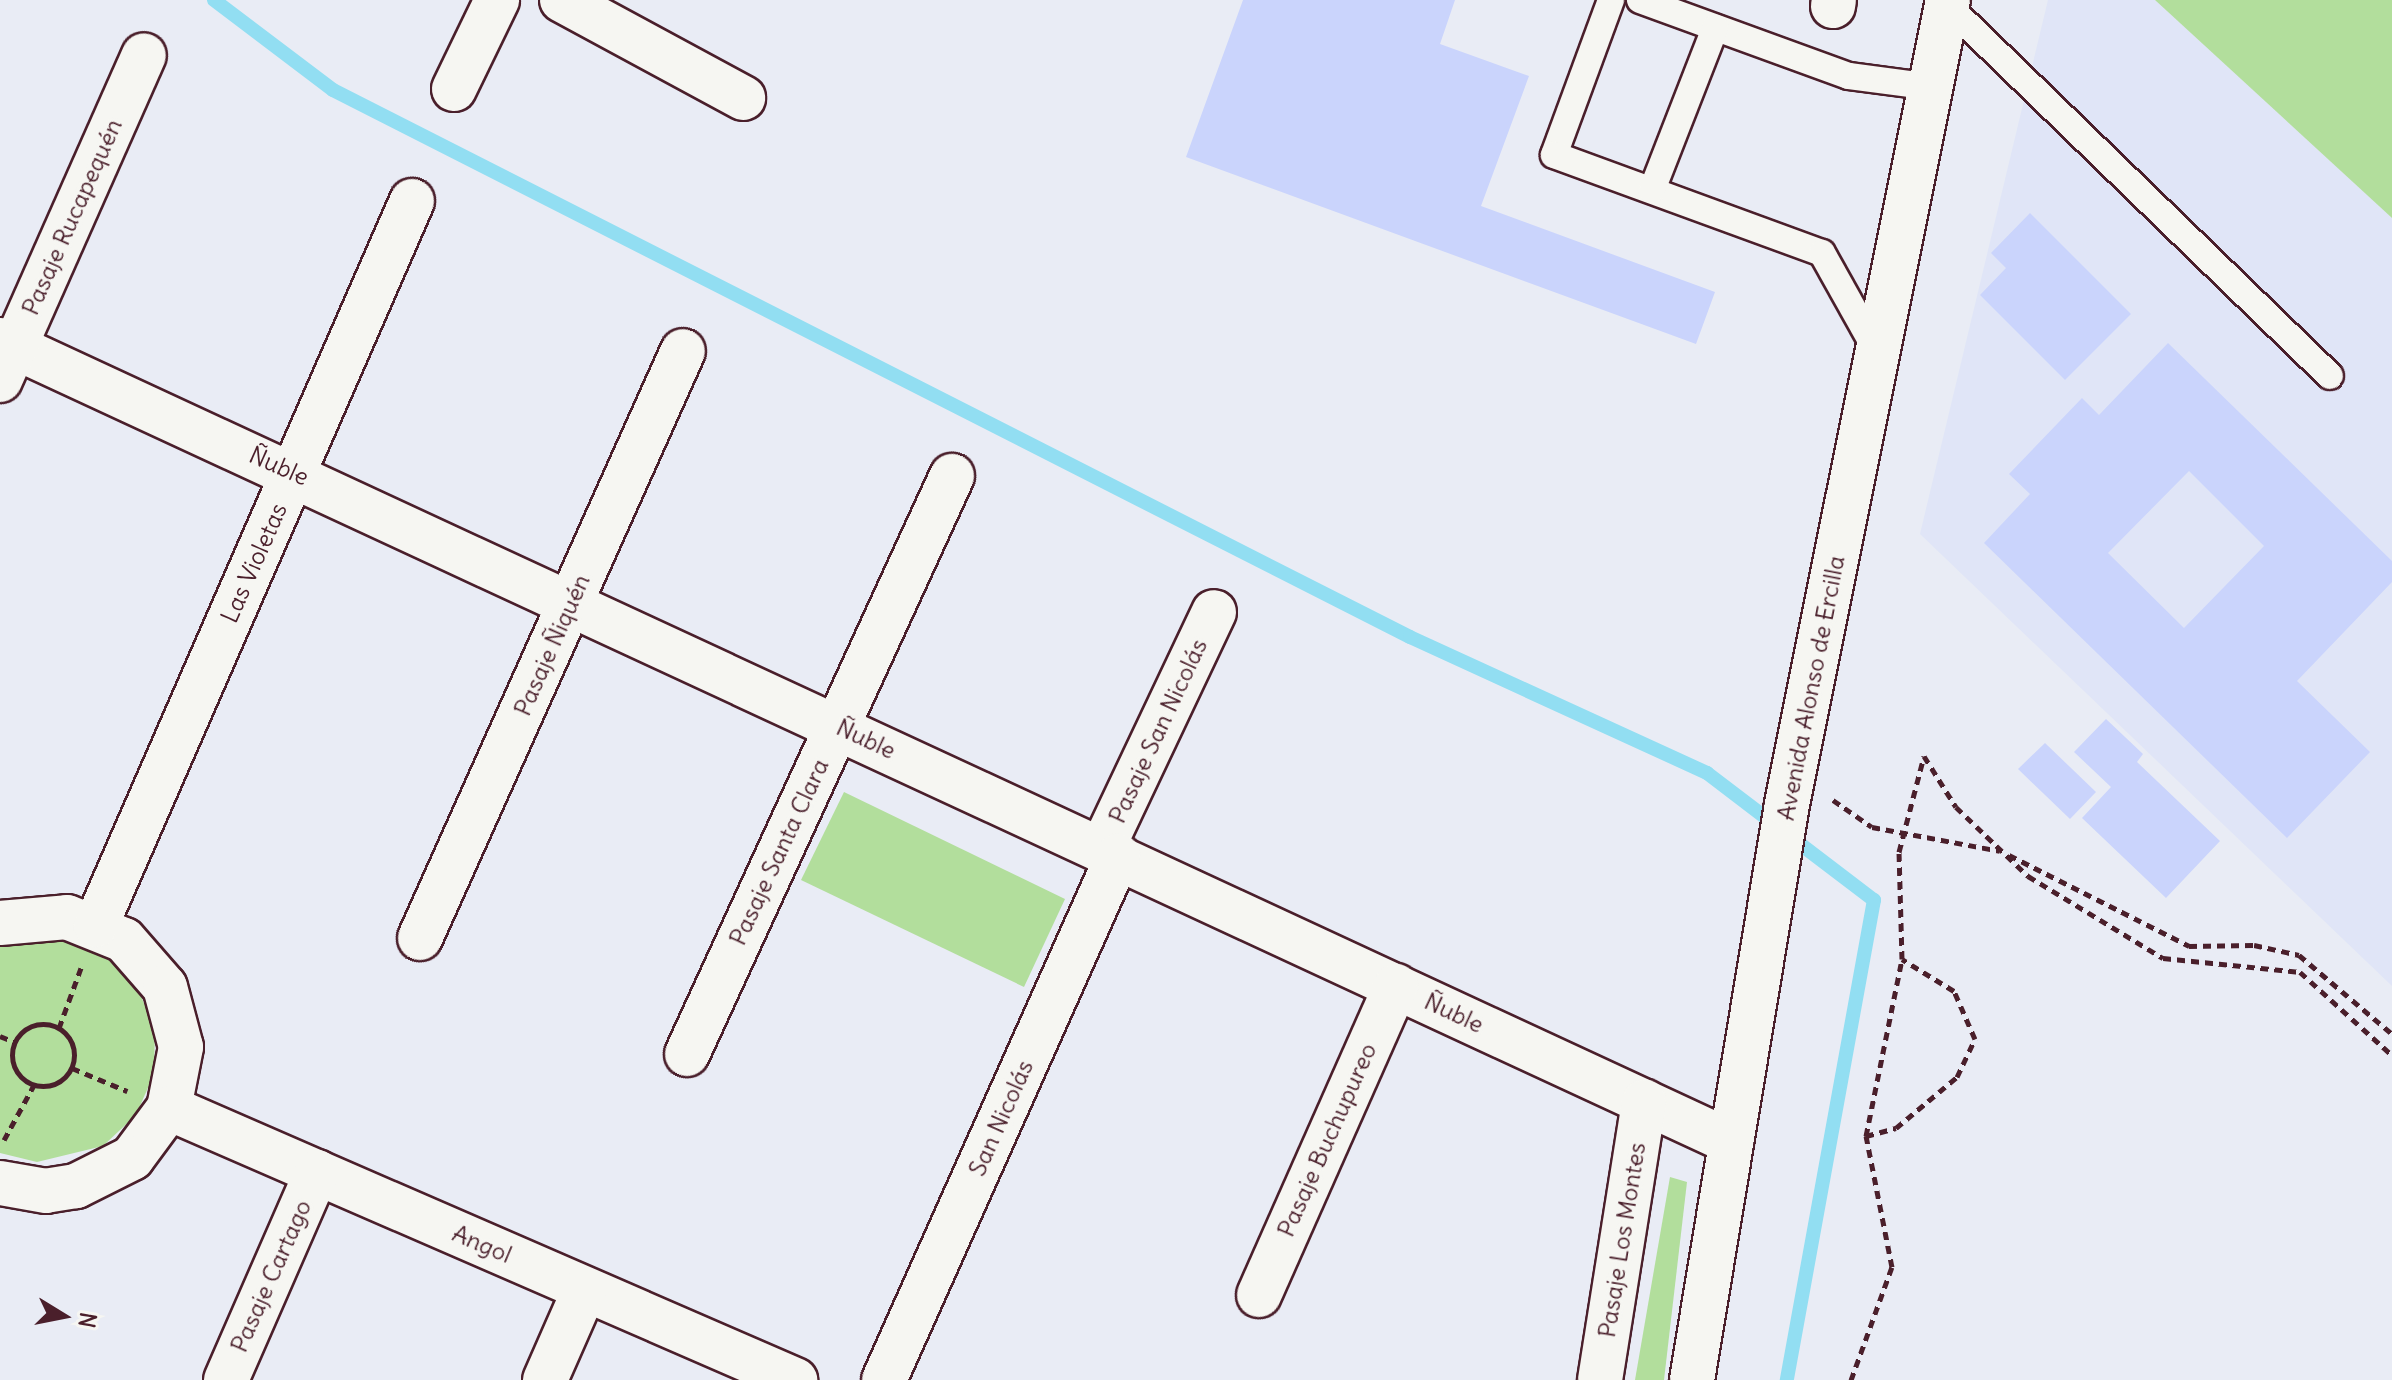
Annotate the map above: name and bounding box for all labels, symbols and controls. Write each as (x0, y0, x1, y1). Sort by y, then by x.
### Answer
street label: Pasaje Rucapequén (16, 115, 128, 319)
street label: Ñuble (245, 440, 313, 492)
street label: Las Violetas (215, 499, 293, 627)
street label: Avenida Alonso de Ercilla (1771, 553, 1851, 823)
street label: Pasaje Ñiquén (508, 570, 596, 720)
street label: Pasaje San Nicolás (1103, 634, 1213, 828)
street label: Ñuble (832, 713, 900, 765)
street label: Pasaje Santa Clara (723, 754, 835, 950)
street label: Ñuble (1420, 987, 1488, 1039)
street label: Pasaje Buchupureo (1271, 1039, 1383, 1241)
street label: San Nicolás (963, 1056, 1039, 1180)
street label: Pasaje Los Montes (1592, 1140, 1652, 1340)
street label: Pasaje Cartago (225, 1195, 317, 1357)
street label: Angol (448, 1219, 516, 1269)
north arrow (24, 1276, 104, 1356)
text: N (73, 1310, 103, 1330)

